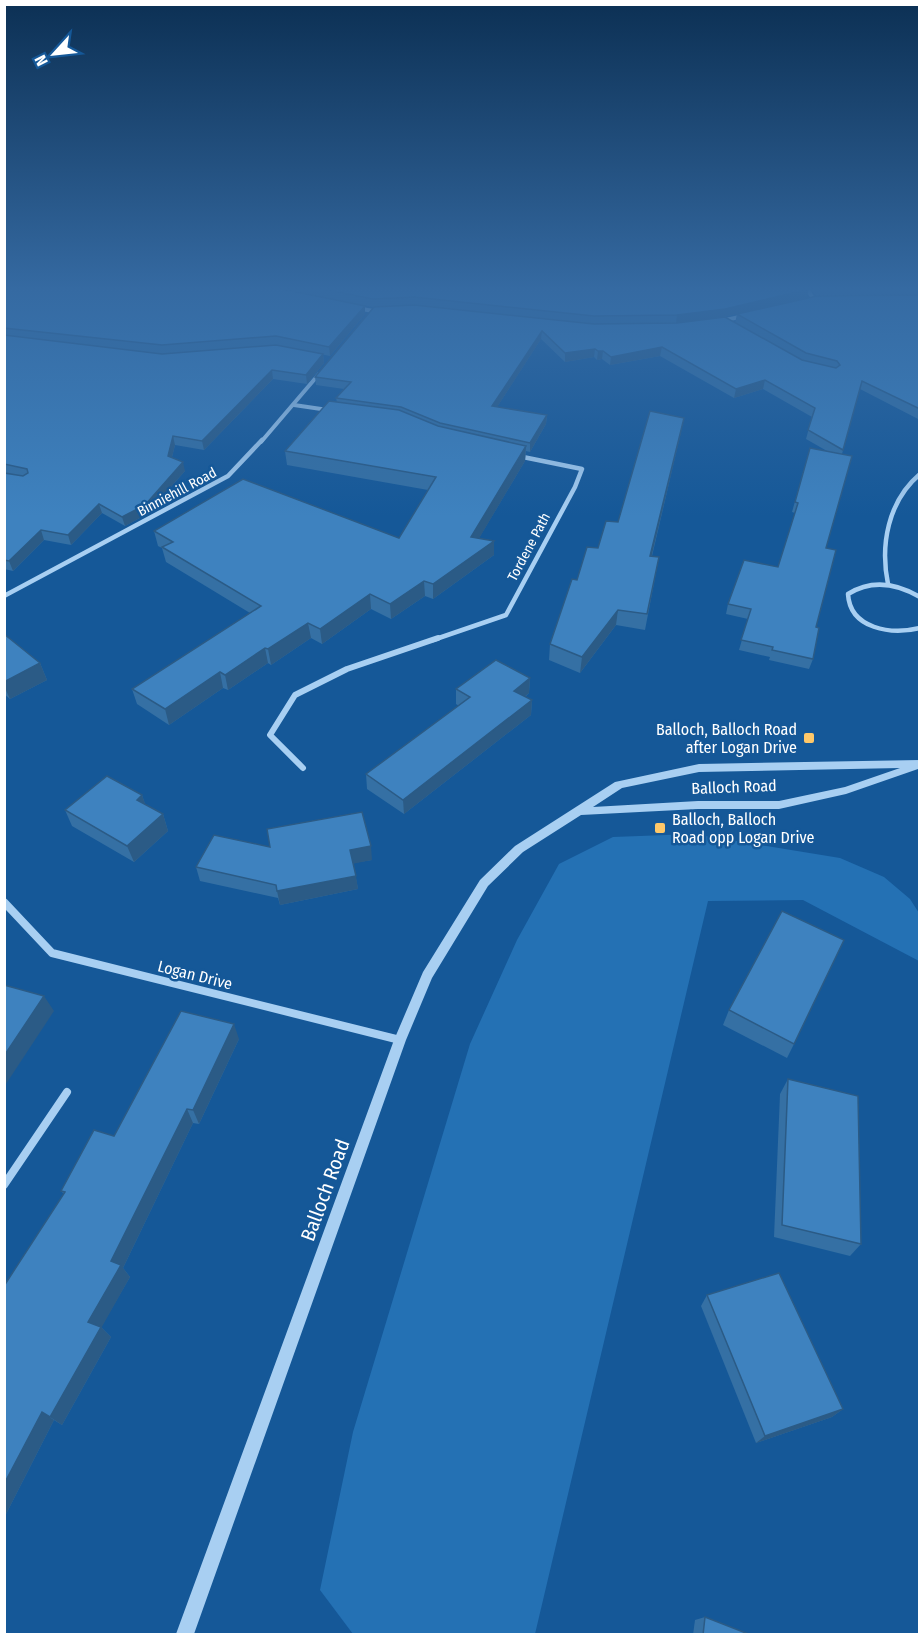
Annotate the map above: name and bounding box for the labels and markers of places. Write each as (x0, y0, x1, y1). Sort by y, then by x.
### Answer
place label: Balloch, Balloch Road after Logan Drive (656, 720, 797, 757)
marker: Balloch, Balloch Road after Logan Drive (802, 731, 816, 745)
place label: Balloch, Balloch Road opp Logan Drive (672, 810, 814, 847)
marker: Balloch, Balloch Road opp Logan Drive (653, 821, 667, 835)

